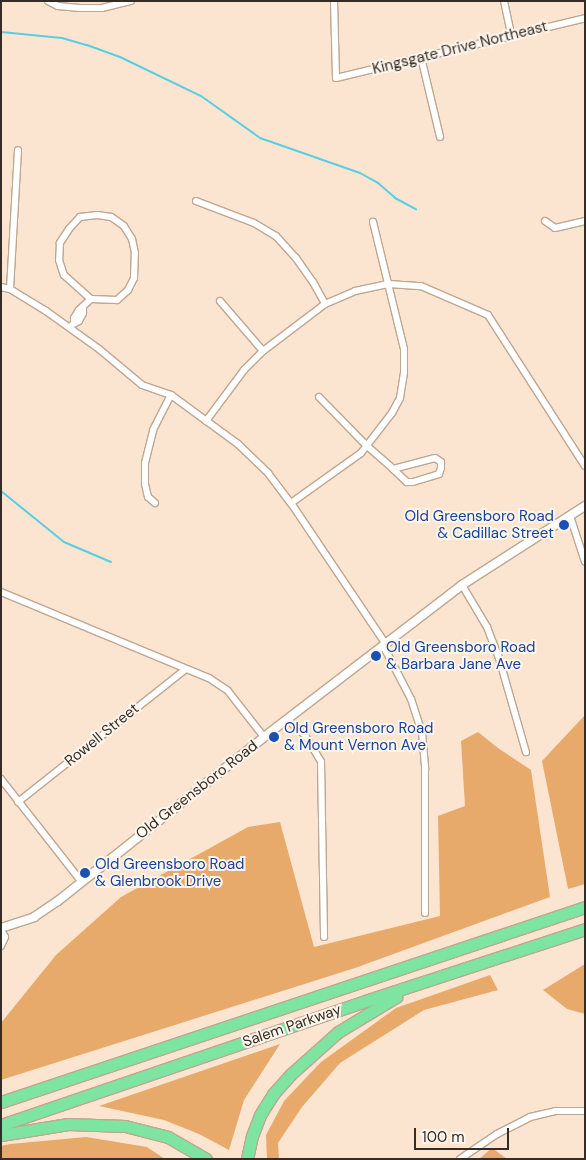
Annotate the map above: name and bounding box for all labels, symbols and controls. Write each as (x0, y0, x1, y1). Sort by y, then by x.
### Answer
street label: Kingsgate Drive Northeast (371, 17, 549, 79)
place label: Old Greensboro Road & Cadillac Street (404, 507, 554, 542)
marker: Old Greensboro Road & Cadillac Street (558, 519, 570, 531)
place label: Old Greensboro Road & Barbara Jane Ave (386, 638, 536, 673)
marker: Old Greensboro Road & Barbara Jane Ave (370, 650, 382, 662)
street label: Rowell Street (61, 700, 143, 770)
place label: Old Greensboro Road & Mount Vernon Ave (284, 719, 434, 754)
marker: Old Greensboro Road & Mount Vernon Ave (268, 731, 280, 743)
street label: Old Greensboro Road (133, 737, 261, 843)
place label: Old Greensboro Road & Glenbrook Drive (95, 855, 245, 890)
marker: Old Greensboro Road & Glenbrook Drive (79, 867, 91, 879)
street label: Salem Parkway (240, 1001, 344, 1051)
scale bar (416, 1118, 511, 1150)
text: 100 m (422, 1127, 465, 1147)

